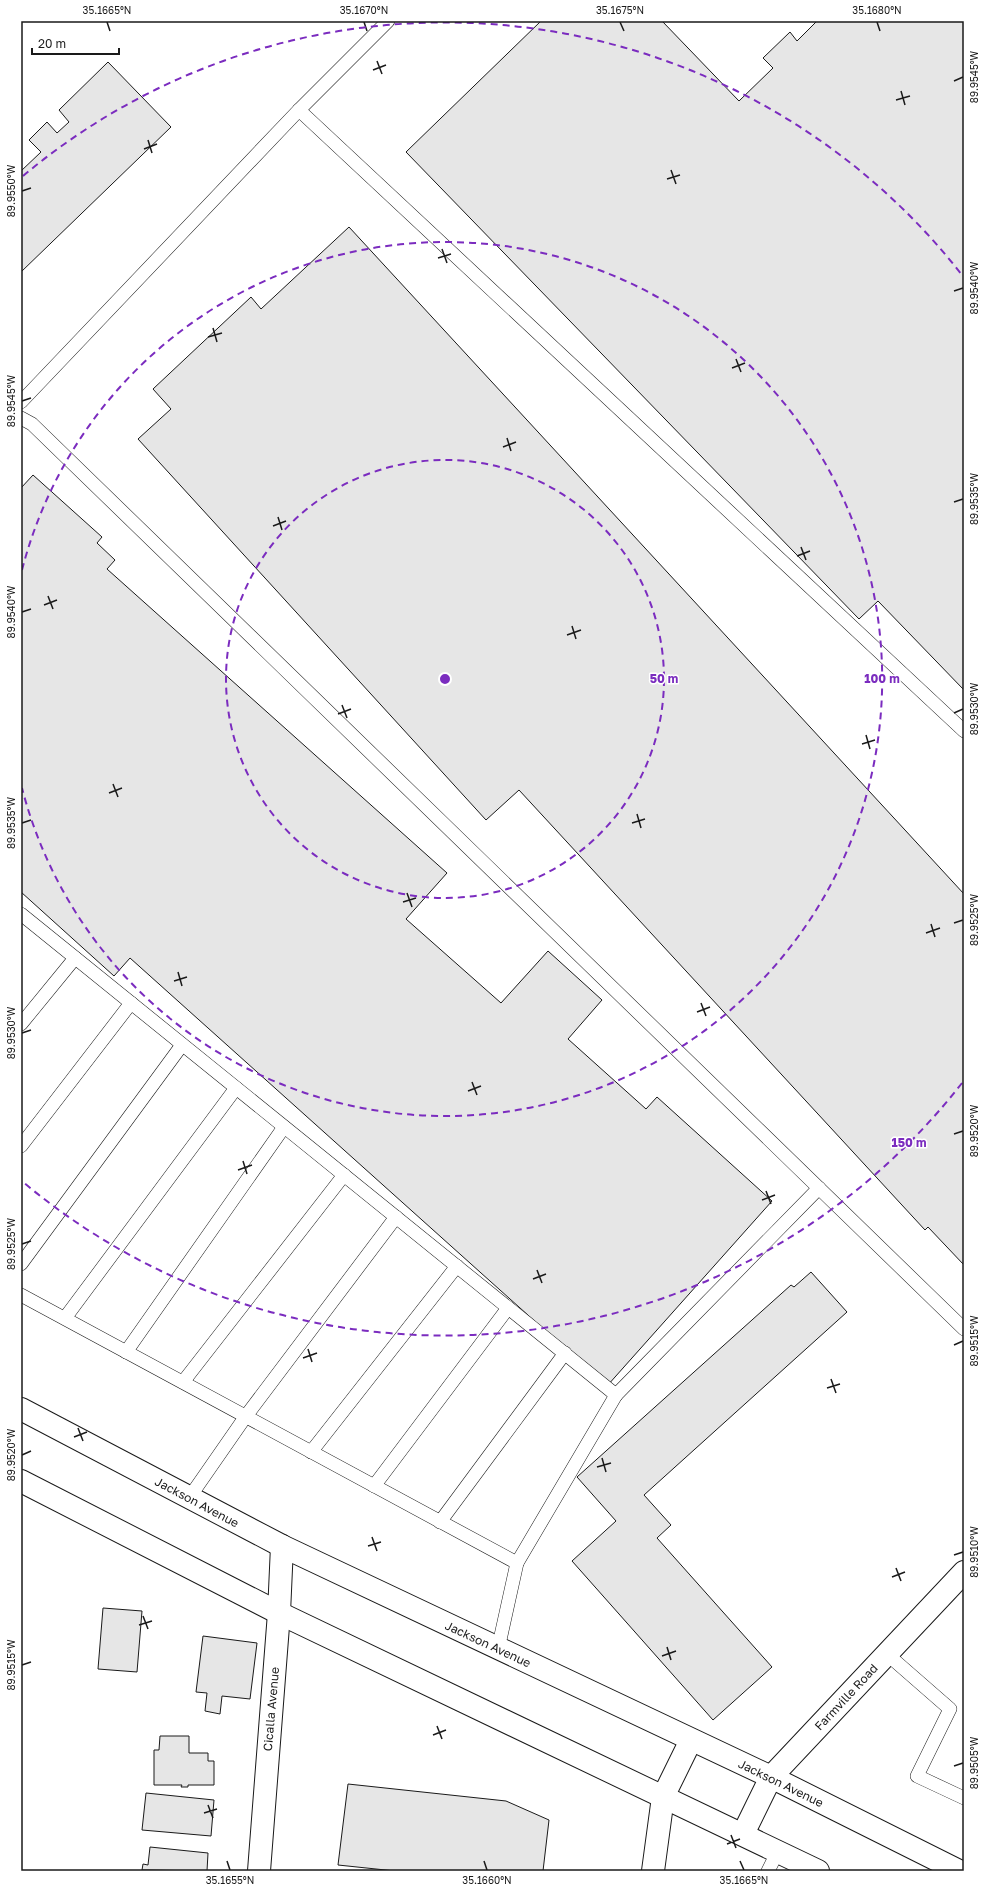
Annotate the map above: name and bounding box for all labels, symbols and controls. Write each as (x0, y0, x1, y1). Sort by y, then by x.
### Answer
text: 35.1665°N (83, 4, 131, 16)
text: 35.1670°N (340, 4, 388, 16)
text: 35.1675°N (596, 4, 644, 16)
text: 35.1680°N (852, 4, 902, 16)
scale bar (32, 30, 119, 56)
text: 20 m (38, 36, 66, 51)
text: 89.9545°W (968, 50, 980, 103)
text: 89.9550°W (5, 164, 17, 217)
text: 89.9540°W (968, 261, 980, 314)
text: 89.9545°W (5, 374, 17, 427)
text: 89.9535°W (968, 473, 980, 525)
text: 89.9540°W (5, 585, 17, 638)
text: 50 m (650, 671, 678, 686)
text: 100 m (864, 671, 900, 686)
centre of rings (438, 672, 452, 686)
text: 89.9530°W (968, 682, 980, 735)
text: 89.9535°W (5, 797, 17, 849)
text: 89.9525°W (968, 894, 980, 946)
text: 89.9530°W (5, 1006, 17, 1059)
text: 89.9520°W (968, 1104, 980, 1157)
text: 150 m (892, 1135, 926, 1150)
text: 89.9525°W (5, 1218, 17, 1270)
text: 89.9515°W (968, 1315, 980, 1367)
text: 89.9520°W (5, 1428, 17, 1481)
street label: Jackson Avenue (152, 1474, 242, 1530)
text: 89.9510°W (968, 1526, 980, 1578)
street label: Jackson Avenue (443, 1618, 533, 1670)
text: 89.9515°W (5, 1639, 17, 1691)
street label: Farmville Road (811, 1661, 881, 1733)
street label: Cicalla Avenue (260, 1666, 282, 1752)
text: 89.9505°W (968, 1736, 980, 1789)
street label: Jackson Avenue (736, 1756, 826, 1810)
text: 35.1655°N (206, 1874, 254, 1886)
text: 35.1660°N (462, 1874, 512, 1886)
text: 35.1665°N (720, 1874, 768, 1886)

